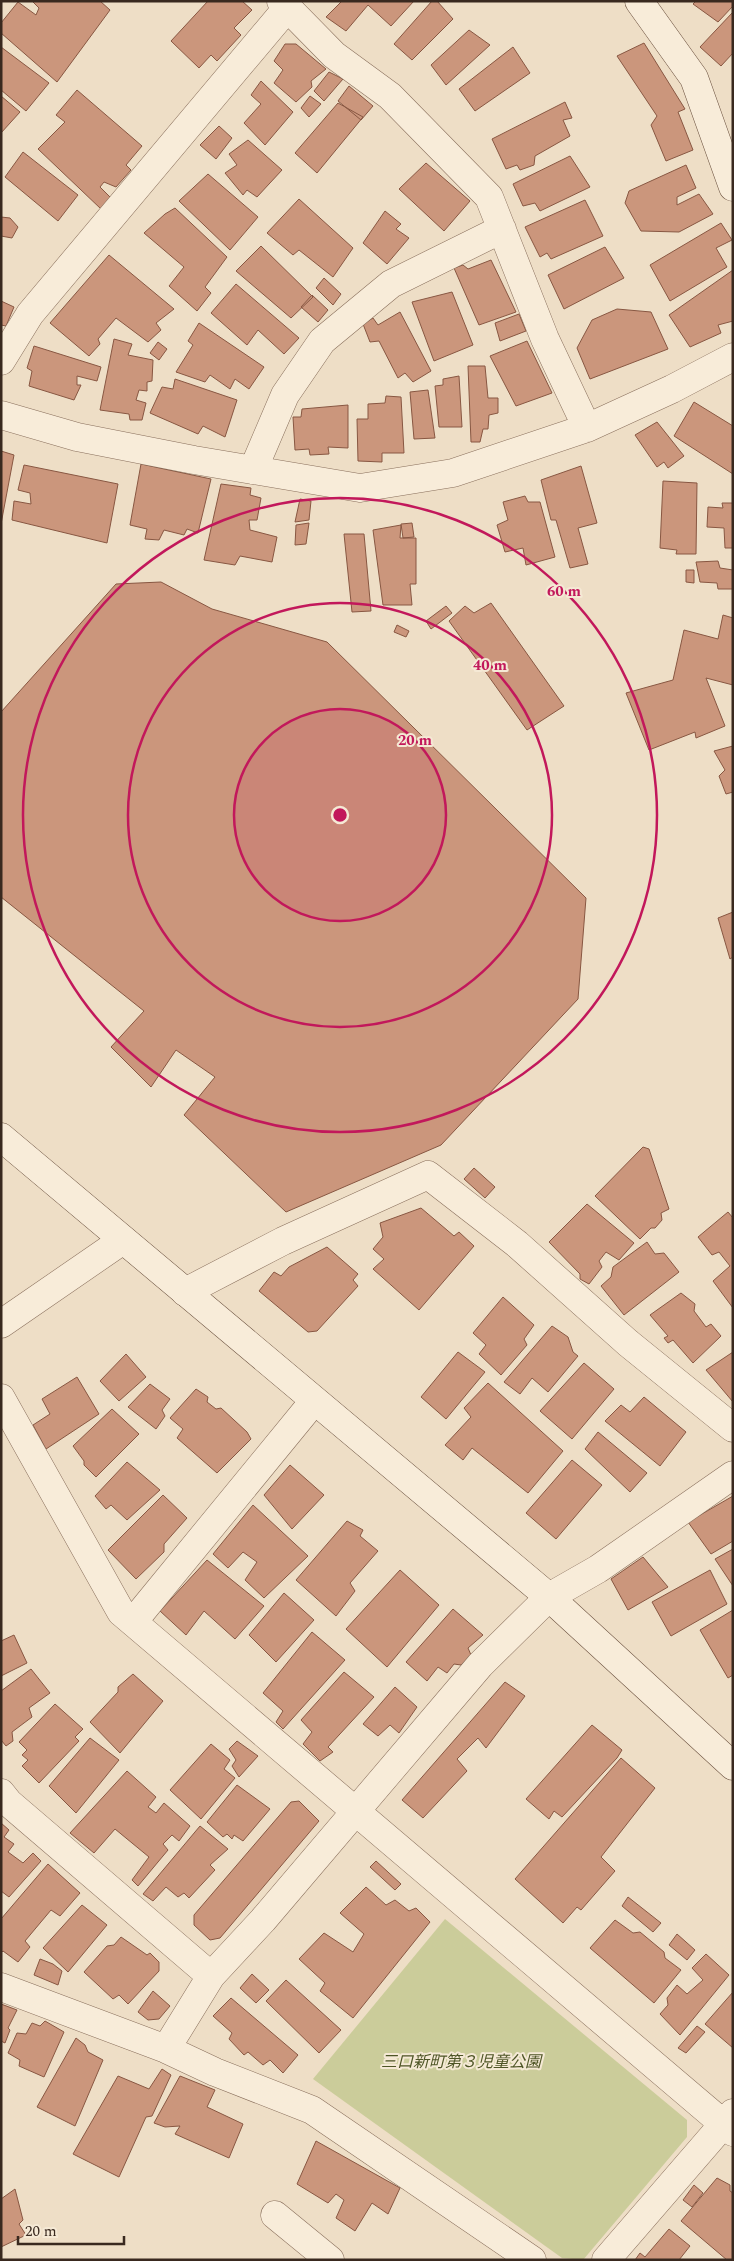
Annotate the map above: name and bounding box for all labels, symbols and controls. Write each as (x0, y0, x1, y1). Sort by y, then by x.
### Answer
text: 60 m (547, 580, 582, 603)
text: 40 m (473, 654, 508, 677)
text: 20 m (398, 729, 433, 752)
centre of rings (331, 806, 349, 824)
park label: 三口新町第３児童公園 (381, 2050, 543, 2074)
scale bar (18, 2214, 124, 2246)
text: 20 m (25, 2220, 57, 2243)

